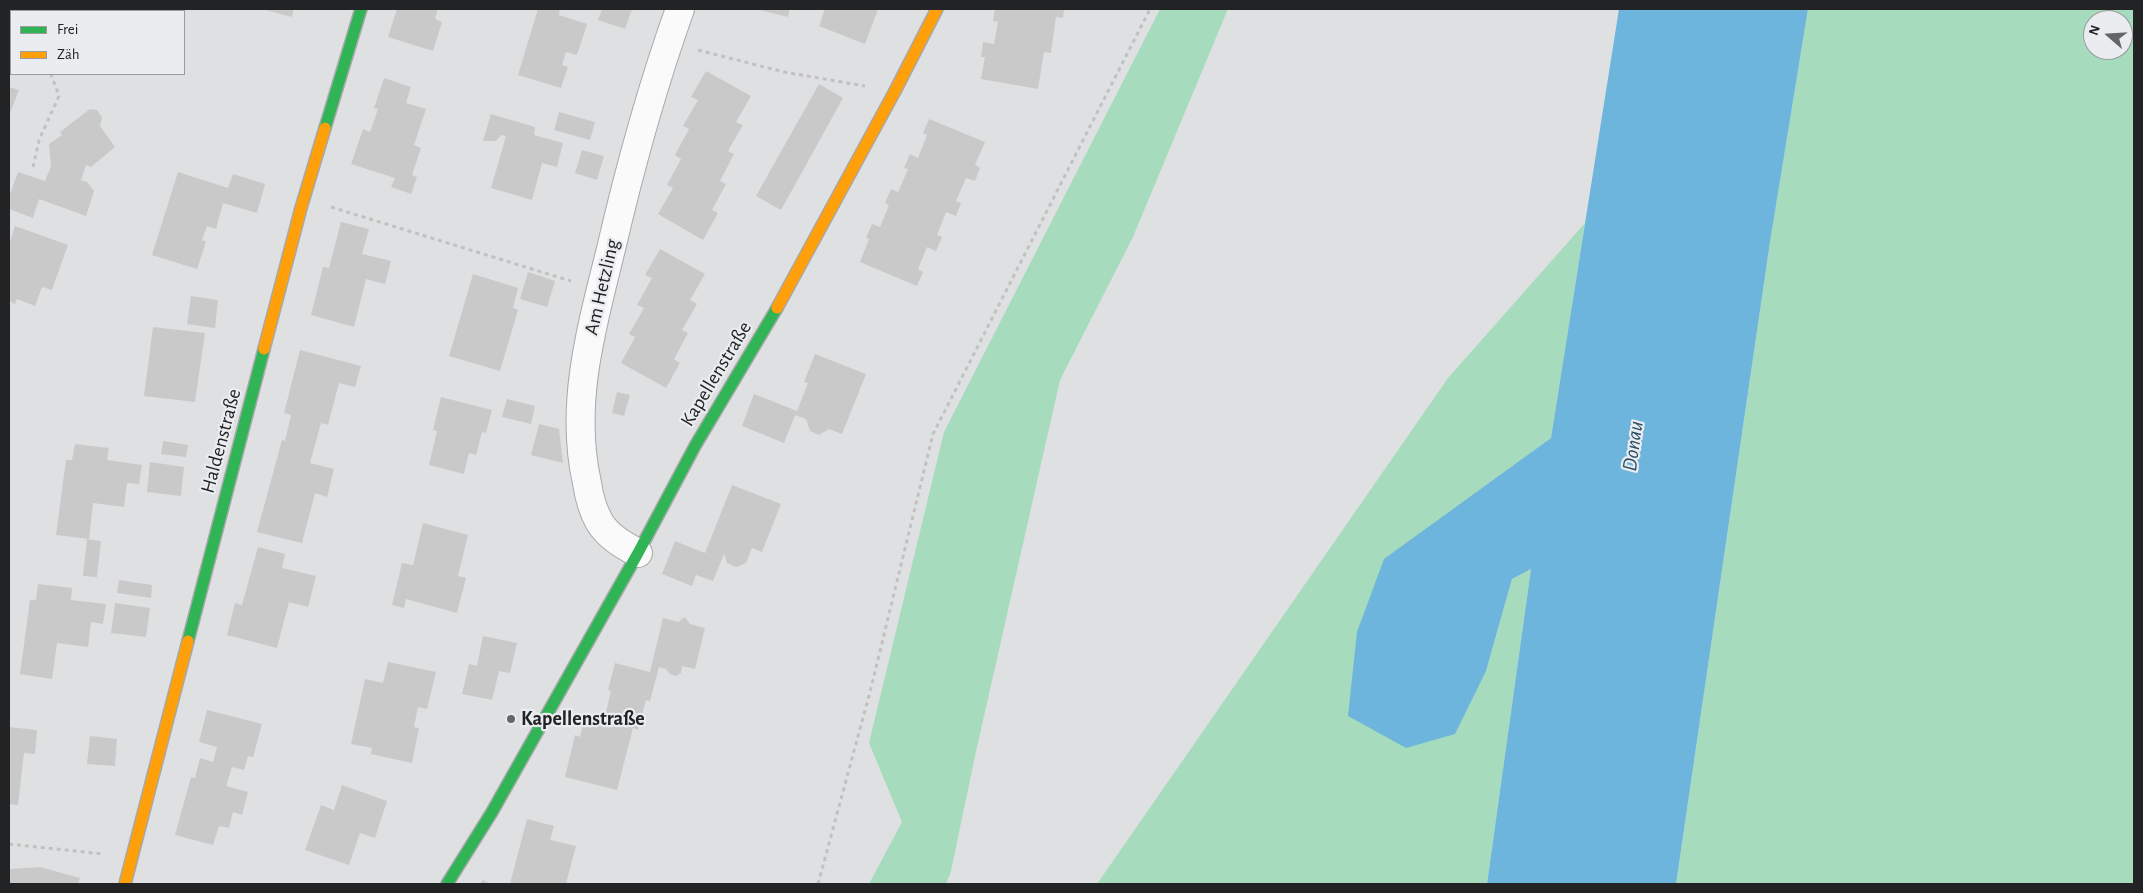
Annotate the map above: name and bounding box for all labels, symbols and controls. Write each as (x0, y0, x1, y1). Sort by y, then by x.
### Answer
legend (10, 10, 185, 75)
north arrow (2083, 10, 2133, 60)
text: Frei (57, 22, 78, 37)
text: N (2087, 24, 2103, 37)
text: Zäh (57, 47, 80, 62)
street label: Am Hetzling (579, 237, 625, 337)
street label: Kapellenstraße (675, 317, 757, 431)
street label: Haldenstraße (196, 386, 246, 496)
water label: Donau (1617, 419, 1649, 473)
place label: Kapellenstraße (521, 707, 645, 731)
marker: Kapellenstraße (505, 713, 517, 725)

